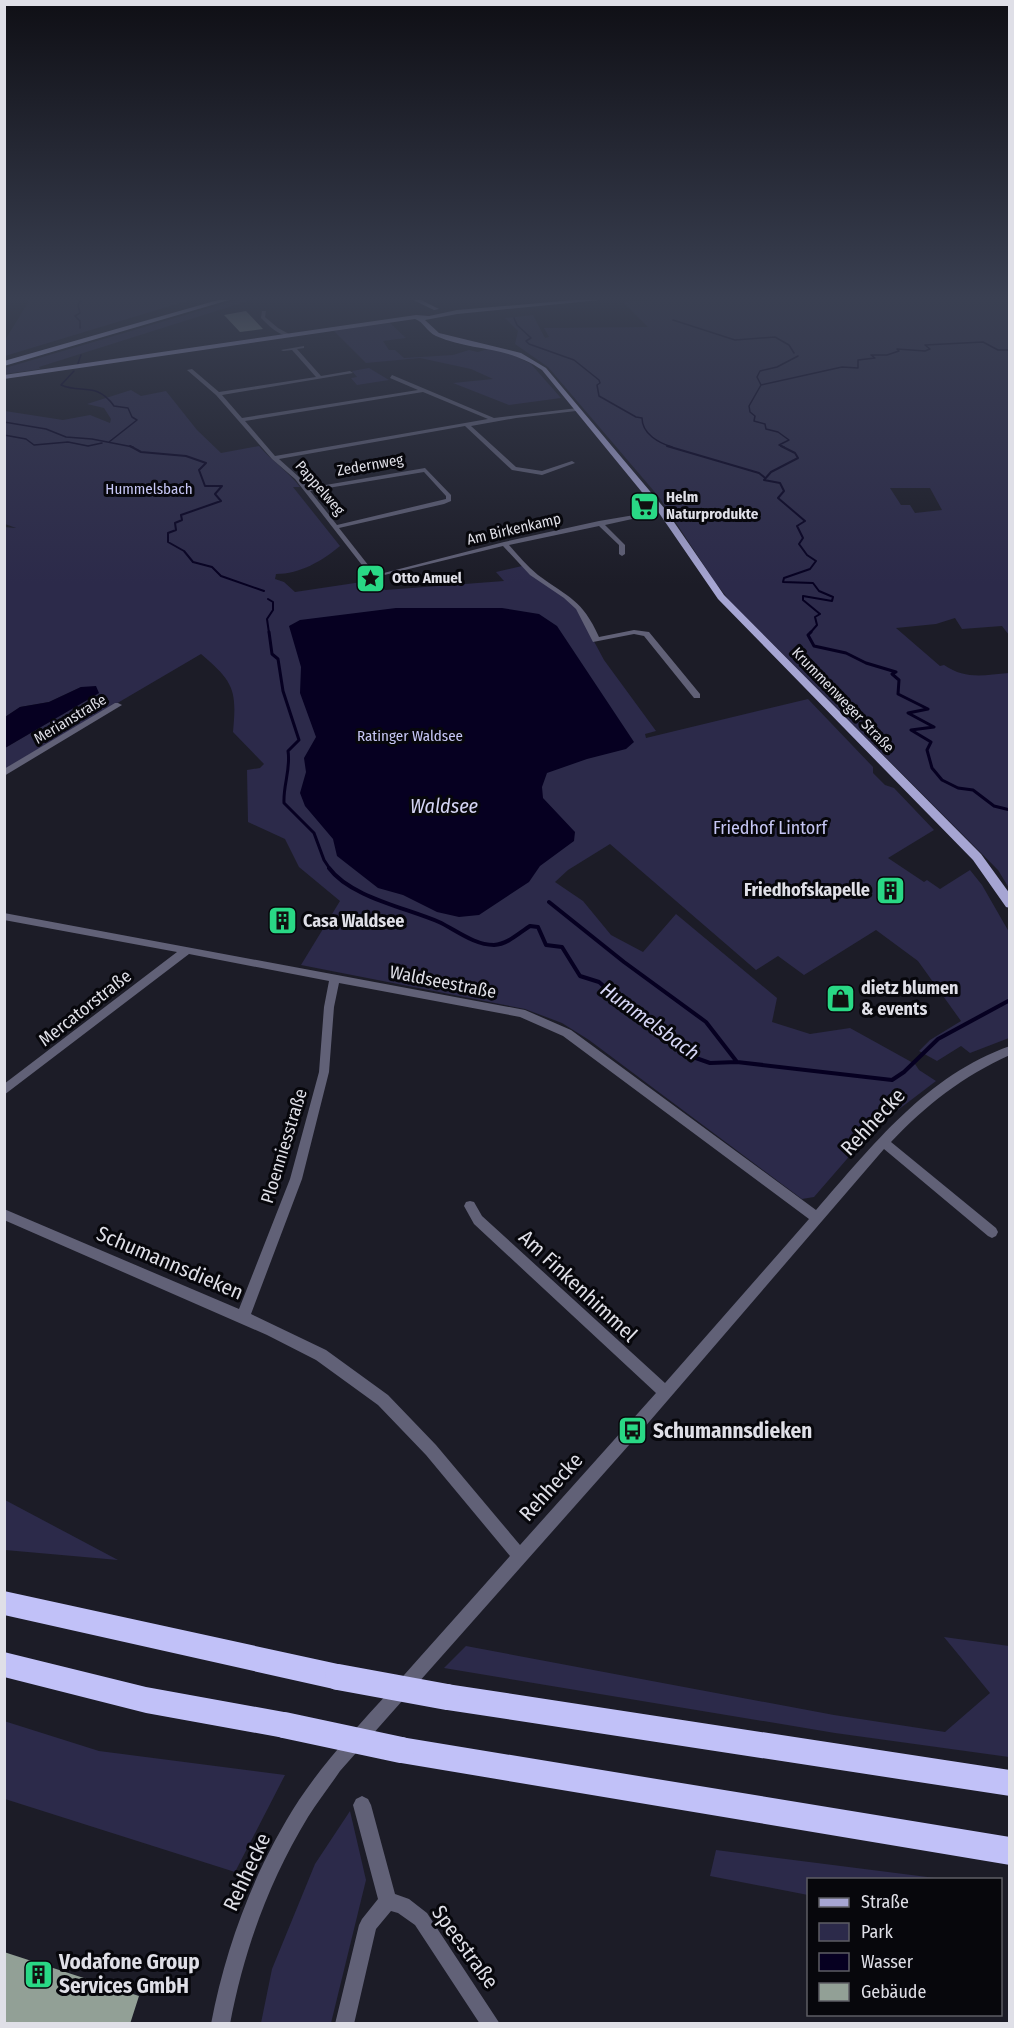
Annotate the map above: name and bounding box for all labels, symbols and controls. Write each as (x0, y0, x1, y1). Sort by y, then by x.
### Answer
street label: Zedernweg (335, 450, 405, 480)
street label: Pappelweg (292, 457, 348, 519)
park label: Hummelsbach (105, 480, 193, 498)
place label: Helm Naturprodukte (666, 488, 759, 523)
supermarket icon: Helm Naturprodukte (629, 490, 661, 522)
street label: Am Birkenkamp (465, 509, 563, 549)
place icon: Otto Amuel (355, 562, 387, 594)
place label: Otto Amuel (392, 569, 463, 587)
street label: Krummenweger Straße (788, 644, 898, 756)
street label: Merianstraße (31, 690, 109, 748)
park label: Ratinger Waldsee (357, 727, 463, 745)
water label: Waldsee (410, 794, 479, 818)
park label: Friedhof Lintorf (713, 817, 829, 839)
building icon: Friedhofskapelle (875, 874, 907, 906)
place label: Friedhofskapelle (744, 879, 870, 901)
building icon: Casa Waldsee (266, 905, 298, 937)
place label: Casa Waldsee (303, 910, 404, 932)
street label: Waldseestraße (388, 961, 498, 1003)
street label: Mercatorstraße (34, 965, 136, 1051)
water label: Hummelsbach (596, 977, 704, 1065)
place label: dietz blumen & events (861, 977, 959, 1020)
shop icon: dietz blumen & events (824, 982, 856, 1014)
street label: Rehhecke (835, 1083, 911, 1161)
street label: Ploenniesstraße (256, 1086, 312, 1206)
street label: Schumannsdieken (93, 1220, 247, 1306)
street label: Am Finkenhimmel (513, 1224, 643, 1348)
bus stop icon: Schumannsdieken (616, 1415, 648, 1447)
place label: Schumannsdieken (653, 1418, 812, 1444)
street label: Rehhecke (514, 1447, 588, 1527)
street label: Rehhecke (218, 1829, 276, 1915)
legend (807, 1878, 1002, 2016)
text: Straße (861, 1891, 909, 1913)
street label: Speestraße (426, 1900, 504, 1994)
text: Park (861, 1921, 894, 1943)
place label: Vodafone Group Services GmbH (58, 1949, 200, 1999)
text: Wasser (861, 1951, 914, 1973)
building icon: Vodafone Group Services GmbH (22, 1958, 54, 1990)
text: Gebäude (861, 1981, 927, 2003)

